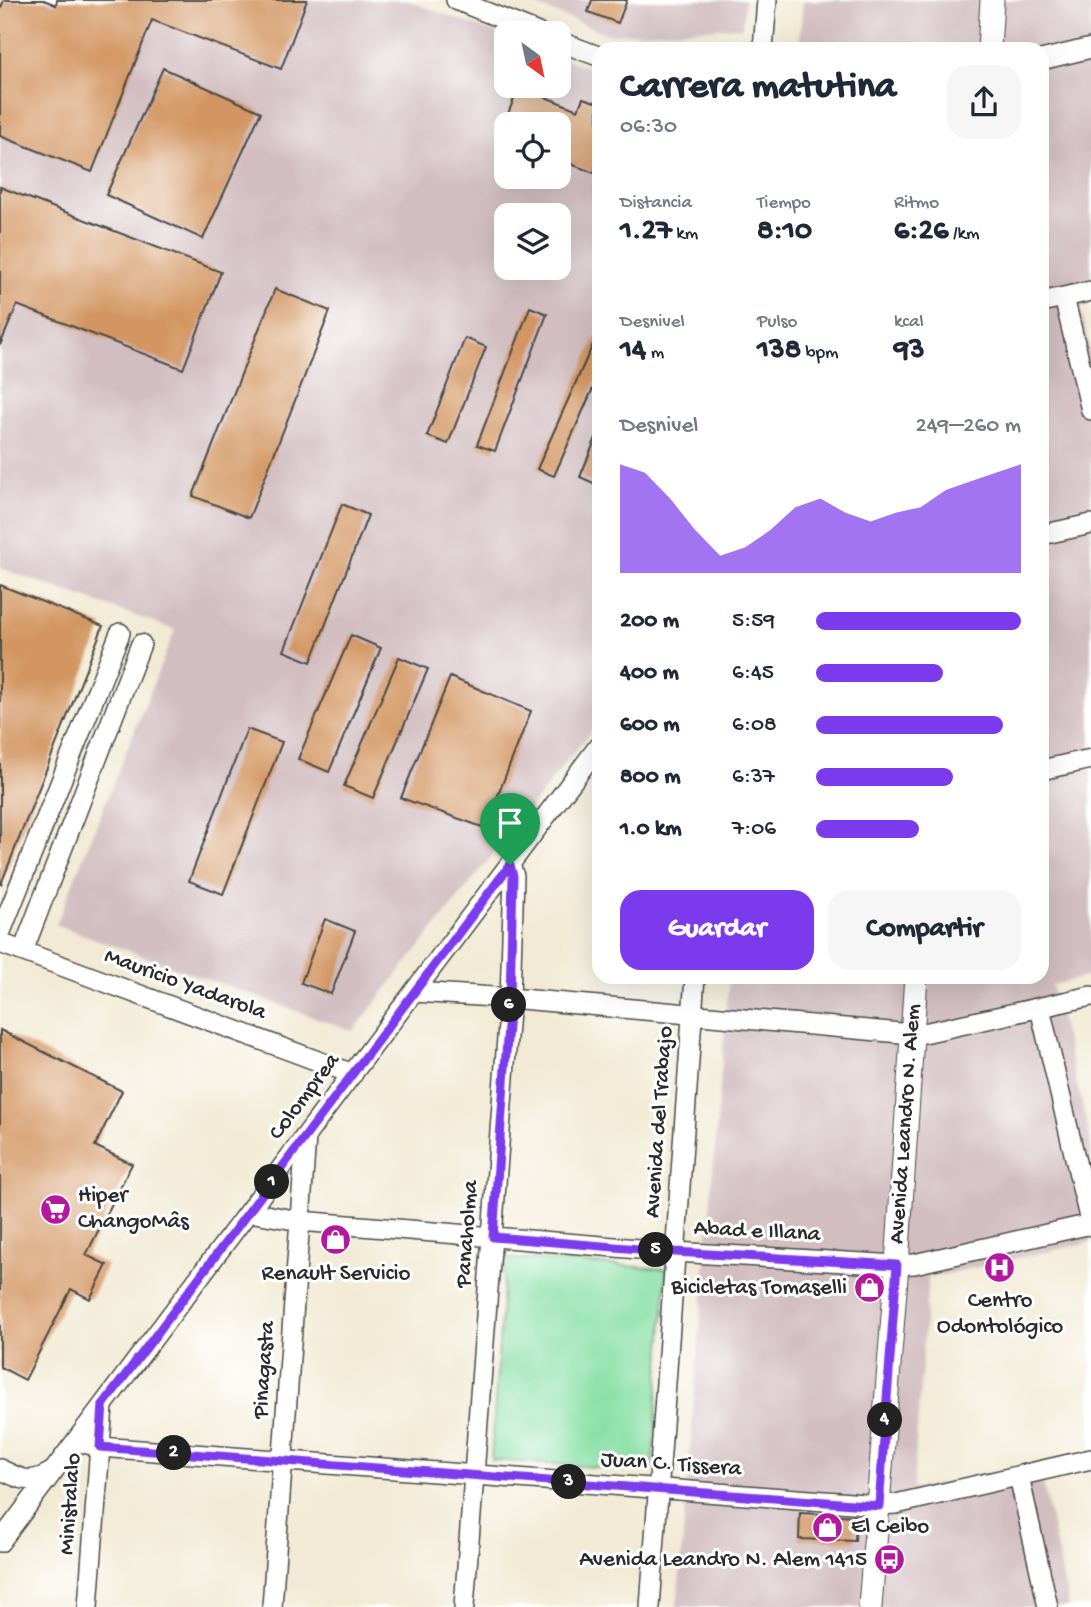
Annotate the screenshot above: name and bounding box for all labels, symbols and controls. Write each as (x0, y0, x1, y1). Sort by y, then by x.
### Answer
north arrow (494, 21, 570, 98)
map controls (494, 21, 571, 280)
button: share (947, 65, 1021, 139)
text: Carrera matutina (620, 66, 896, 110)
button: locate (494, 112, 571, 189)
text: 06:30 (620, 114, 677, 141)
text: Distancia (620, 192, 692, 215)
text: Tiempo (757, 192, 811, 215)
text: Ritmo (894, 192, 939, 215)
button: layers (494, 203, 571, 280)
text: 1.27 (620, 215, 672, 250)
text: 8:10 (757, 215, 812, 250)
text: 6:26 (894, 215, 949, 250)
text: km (672, 223, 698, 246)
text: /km (949, 223, 980, 246)
text: Desnivel (620, 311, 685, 334)
text: Pulso (757, 311, 797, 334)
text: kcal (894, 311, 924, 334)
text: 14 (620, 334, 646, 369)
text: 138 (757, 334, 801, 369)
text: 93 (894, 334, 925, 369)
text: m (646, 342, 664, 365)
text: bpm (801, 342, 839, 365)
text: Desnivel (620, 413, 698, 440)
text: 249–260 m (915, 413, 1021, 440)
text: 200 m (620, 608, 679, 635)
text: 5:59 (732, 608, 775, 635)
text: 400 m (620, 660, 679, 687)
text: 6:45 (732, 660, 774, 687)
text: 600 m (620, 712, 680, 739)
text: 6:08 (732, 712, 777, 739)
text: 800 m (620, 764, 681, 791)
text: 6:37 (732, 764, 775, 791)
pin (480, 793, 540, 865)
icon: arrive (491, 804, 529, 842)
text: 1.0 km (620, 816, 682, 843)
text: 7:06 (732, 816, 776, 843)
button: Guardar (620, 890, 814, 970)
button: Compartir (828, 890, 1021, 970)
street label: Mauricio Yadarola (100, 943, 271, 1027)
pin: 6 (491, 988, 526, 1023)
text: 6 (504, 993, 513, 1016)
street label: Avenida Leandro N. Alem (884, 1003, 928, 1245)
street label: Avenida del Trabajo (640, 1025, 680, 1219)
street label: Colomprea (264, 1047, 347, 1146)
pin: 1 (254, 1164, 290, 1200)
text: 1 (268, 1170, 275, 1193)
street label: Panaholma (451, 1178, 485, 1290)
place label: Hiper ChangoMâs (78, 1183, 189, 1236)
supermarket icon: Hiper ChangoMâs (38, 1192, 72, 1226)
street label: Abad e Illana (693, 1215, 822, 1249)
shop icon: Renault Servicio (319, 1223, 353, 1257)
pin: 5 (638, 1232, 674, 1268)
text: 5 (651, 1238, 661, 1261)
hospital icon: Centro Odontológico (983, 1250, 1017, 1284)
place label: Renault Servicio (262, 1261, 410, 1288)
shop icon: Bicicletas Tomaselli (853, 1271, 887, 1305)
place label: Bicicletas Tomaselli (670, 1275, 847, 1302)
place label: Centro Odontológico (937, 1288, 1063, 1341)
street label: Pinagasta (248, 1319, 282, 1421)
pin: 4 (868, 1402, 903, 1438)
text: 4 (880, 1408, 889, 1431)
pin: 2 (156, 1436, 192, 1470)
text: 2 (169, 1441, 178, 1464)
street label: Juan C. Tissera (600, 1447, 743, 1483)
street label: Ministalalo (54, 1452, 88, 1556)
pin: 3 (552, 1464, 586, 1500)
text: 3 (564, 1470, 573, 1493)
shop icon: El Ceibo (811, 1510, 845, 1544)
place label: El Ceibo (851, 1514, 929, 1541)
bus stop icon: Avenida Leandro N. Alem 1415 (873, 1543, 907, 1577)
place label: Avenida Leandro N. Alem 1415 (579, 1547, 867, 1574)

